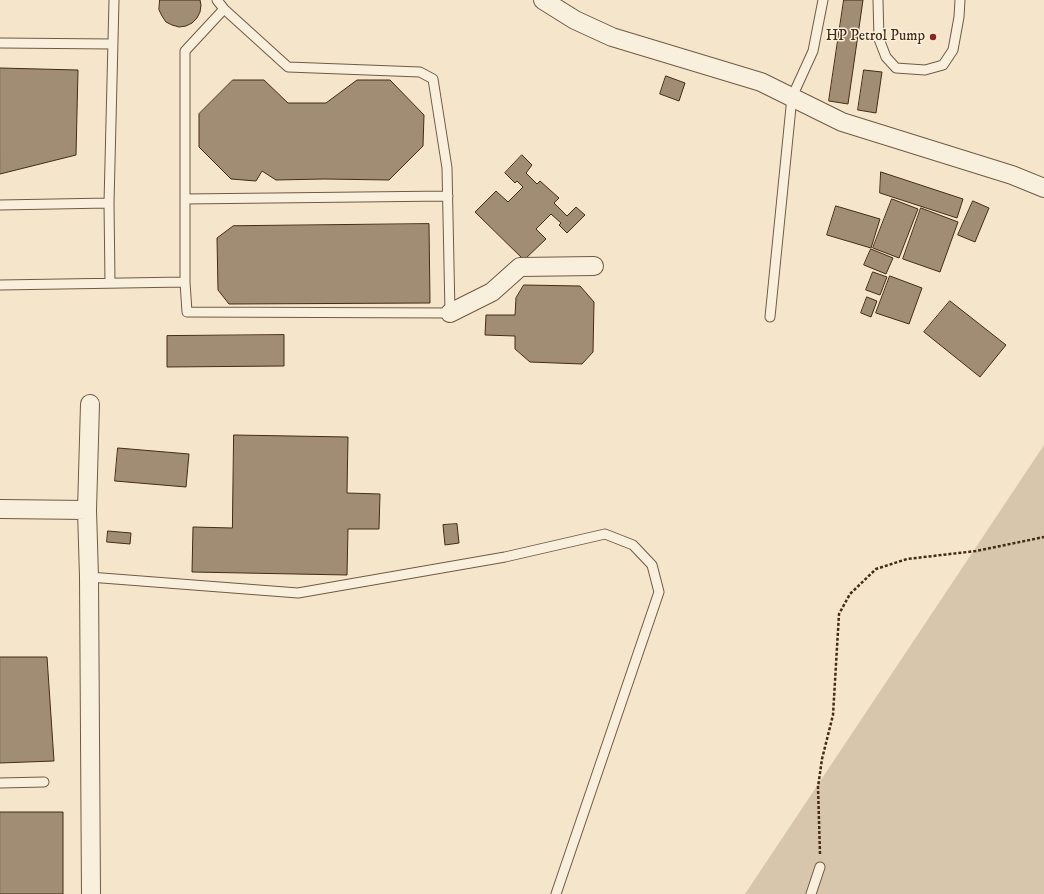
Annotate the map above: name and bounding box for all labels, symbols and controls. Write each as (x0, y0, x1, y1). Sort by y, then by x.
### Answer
place label: HP Petrol Pump (826, 28, 925, 46)
marker: HP Petrol Pump (928, 32, 938, 42)

